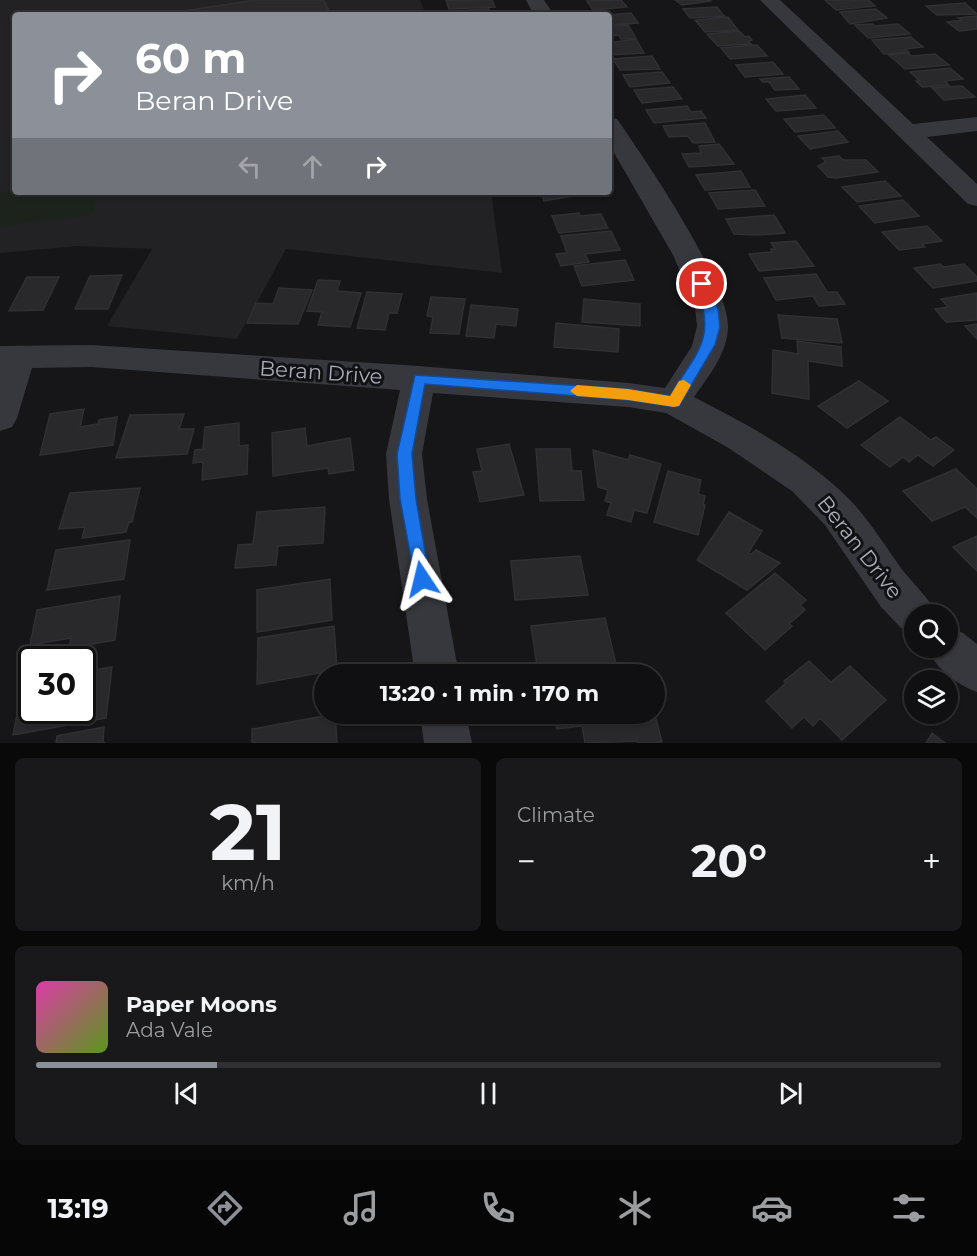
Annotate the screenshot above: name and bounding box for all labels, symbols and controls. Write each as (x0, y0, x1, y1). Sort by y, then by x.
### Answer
text: 60 m (135, 32, 246, 84)
icon: right (36, 36, 114, 114)
text: Beran Drive (135, 84, 293, 117)
icon: left (233, 150, 266, 183)
icon: ahead (296, 150, 329, 183)
icon: right (359, 150, 392, 183)
pin (676, 258, 727, 309)
icon: arrive (685, 267, 718, 300)
street label: Beran Drive (259, 355, 383, 389)
street label: Beran Drive (812, 491, 908, 603)
position arrow (390, 547, 454, 611)
map controls (904, 604, 958, 724)
button: search (904, 604, 958, 658)
speed limit sign: 30 (18, 646, 96, 724)
button: layers (904, 670, 958, 724)
text: 13:20 · 1 min · 170 m (380, 680, 599, 707)
text: 21 (210, 784, 286, 880)
text: Climate (517, 803, 595, 827)
text: 20° (691, 833, 767, 888)
text: − (517, 841, 536, 881)
text: + (922, 841, 941, 881)
text: km/h (221, 871, 275, 895)
text: Paper Moons (126, 991, 277, 1018)
text: Ada Vale (126, 1018, 213, 1042)
icon: previous (170, 1077, 203, 1110)
icon: pause (472, 1077, 505, 1110)
icon: next (774, 1077, 807, 1110)
icon: directions (204, 1187, 246, 1229)
icon: music (340, 1187, 382, 1229)
icon: phone (477, 1187, 519, 1229)
icon: climate (614, 1187, 656, 1229)
icon: car (751, 1187, 793, 1229)
icon: filters (888, 1187, 930, 1229)
text: 13:19 (47, 1192, 109, 1225)

